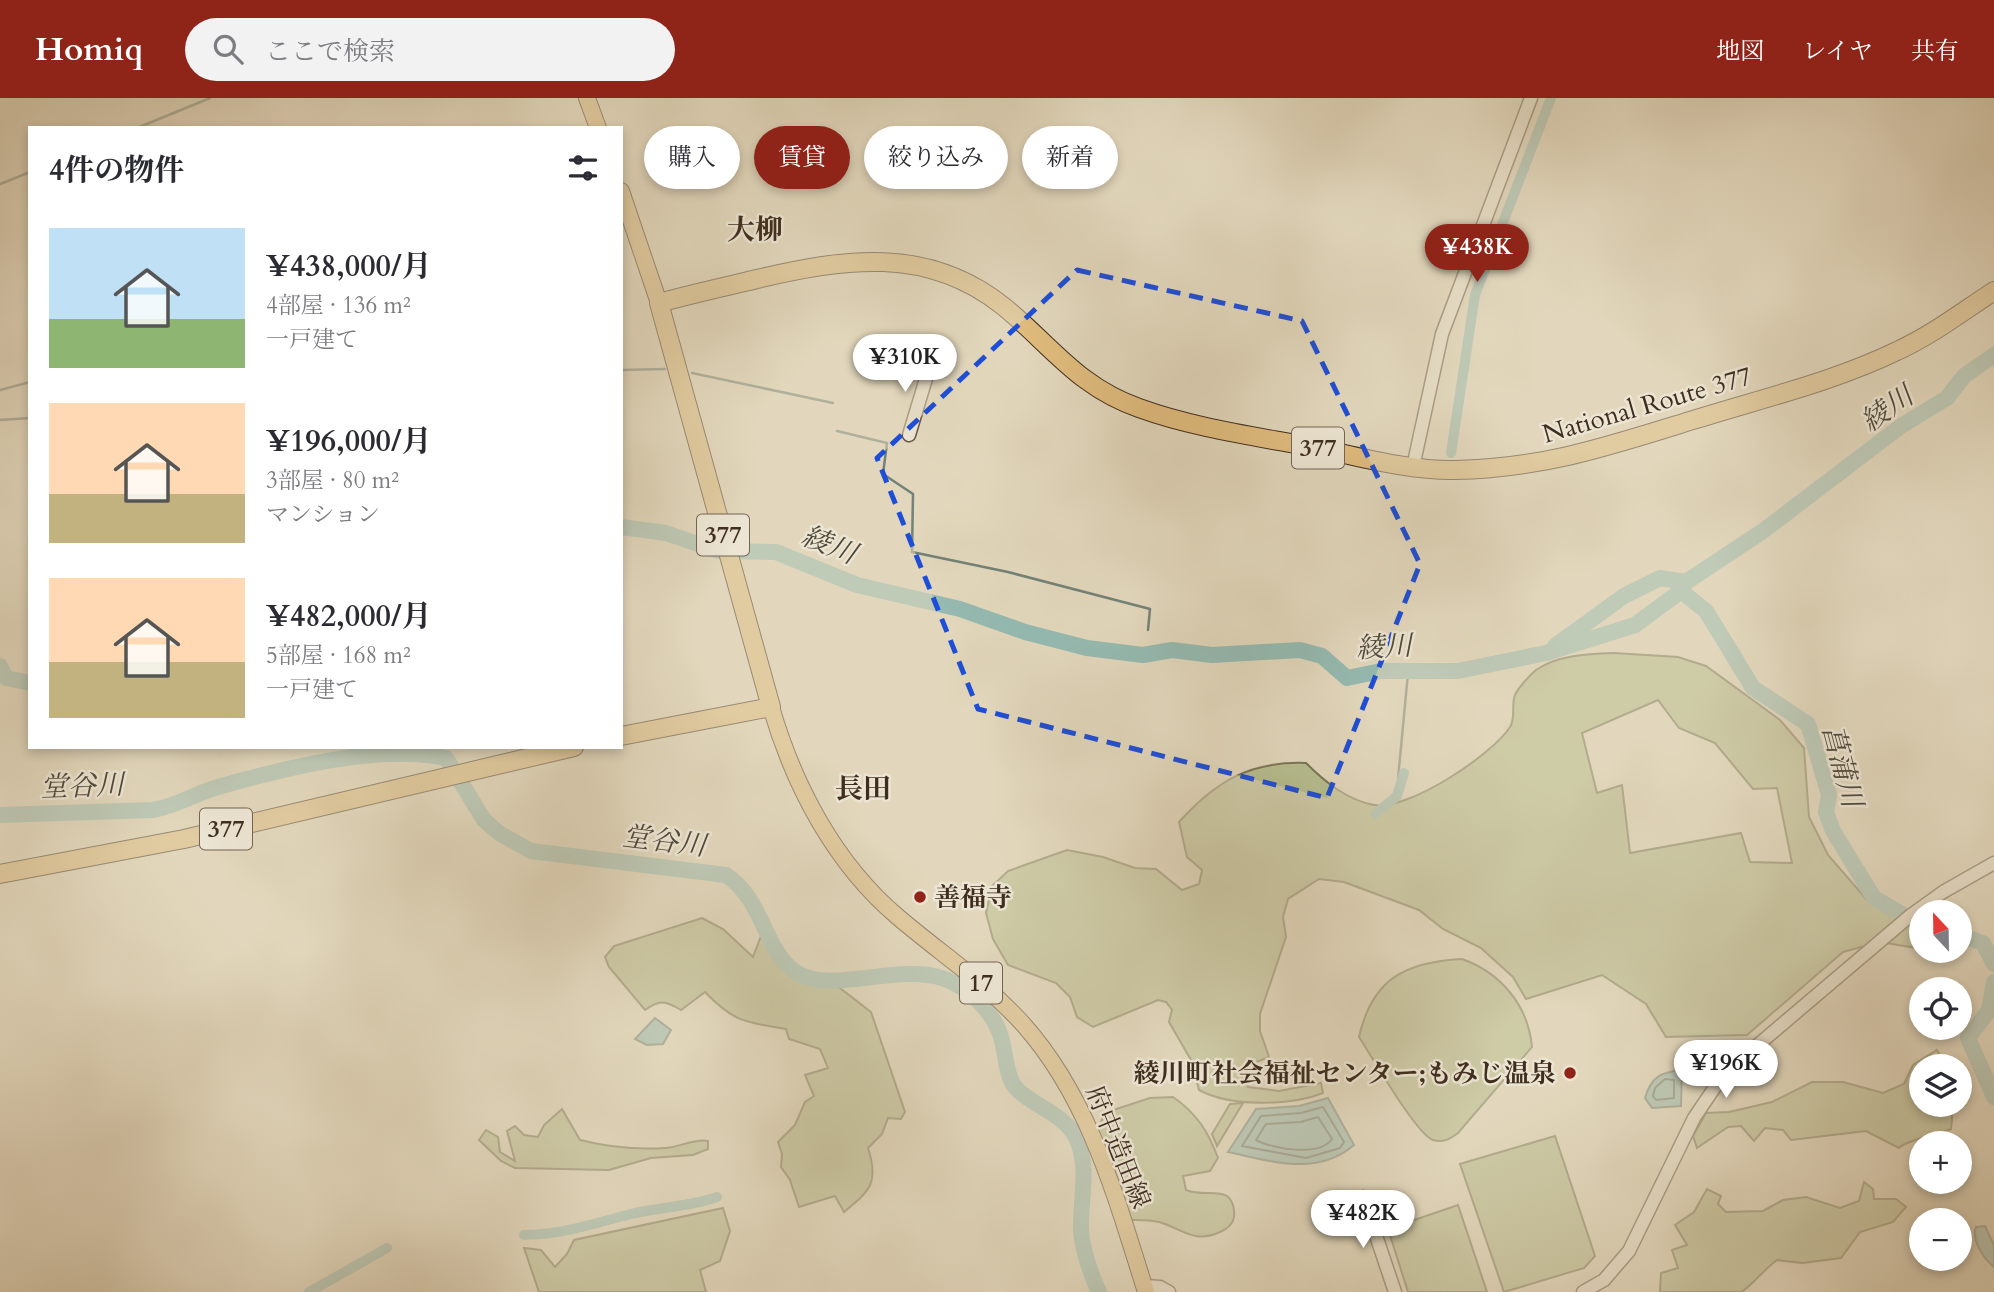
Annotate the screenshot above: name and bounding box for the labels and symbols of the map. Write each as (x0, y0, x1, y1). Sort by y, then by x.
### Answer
district label: 大柳 (727, 211, 783, 249)
pin: ¥438K (1428, 225, 1526, 284)
pin: ¥310K (856, 334, 954, 394)
street label: National Route 377 (1538, 358, 1756, 452)
water label: 綾川 (1853, 376, 1923, 441)
road number: 377 (1292, 428, 1344, 468)
road number: 377 (697, 514, 749, 556)
water label: 綾川 (796, 517, 865, 574)
water label: 綾川 (1355, 626, 1416, 667)
water label: 菖蒲川 (1813, 721, 1872, 814)
water label: 堂谷川 (39, 765, 128, 806)
district label: 長田 (835, 770, 891, 808)
road number: 377 (200, 808, 252, 850)
water label: 堂谷川 (620, 817, 711, 865)
place label: 善福寺 (934, 880, 1012, 915)
marker: 善福寺 (912, 889, 928, 905)
north arrow (1909, 900, 1972, 962)
road number: 17 (960, 962, 1002, 1004)
pin: ¥196K (1677, 1040, 1775, 1100)
place label: 綾川町社会福祉センター;もみじ温泉 (1133, 1056, 1556, 1091)
marker: 綾川町社会福祉センター;もみじ温泉 (1562, 1065, 1578, 1081)
street label: 府中造田線 (1077, 1080, 1159, 1214)
pin: ¥482K (1314, 1190, 1412, 1250)

